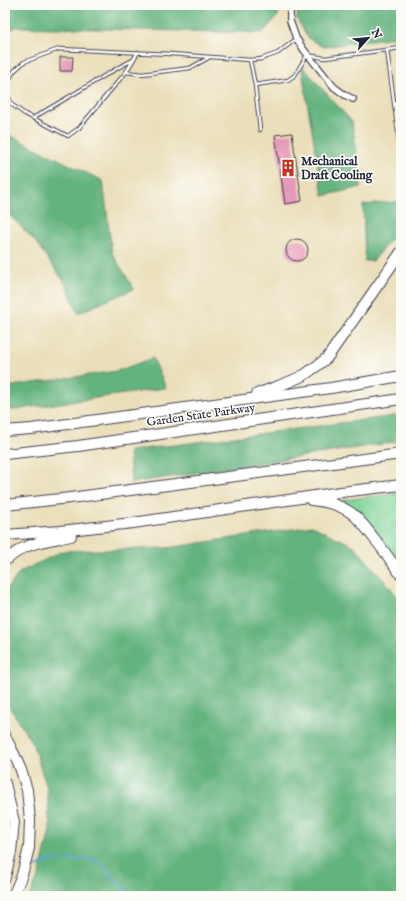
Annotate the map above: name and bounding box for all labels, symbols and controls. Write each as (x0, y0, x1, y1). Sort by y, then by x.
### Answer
north arrow (348, 18, 388, 58)
text: N (367, 26, 385, 42)
place label: Mechanical Draft Cooling (301, 154, 373, 184)
building icon: Mechanical Draft Cooling (278, 158, 298, 178)
street label: Garden State Parkway (146, 400, 256, 430)

